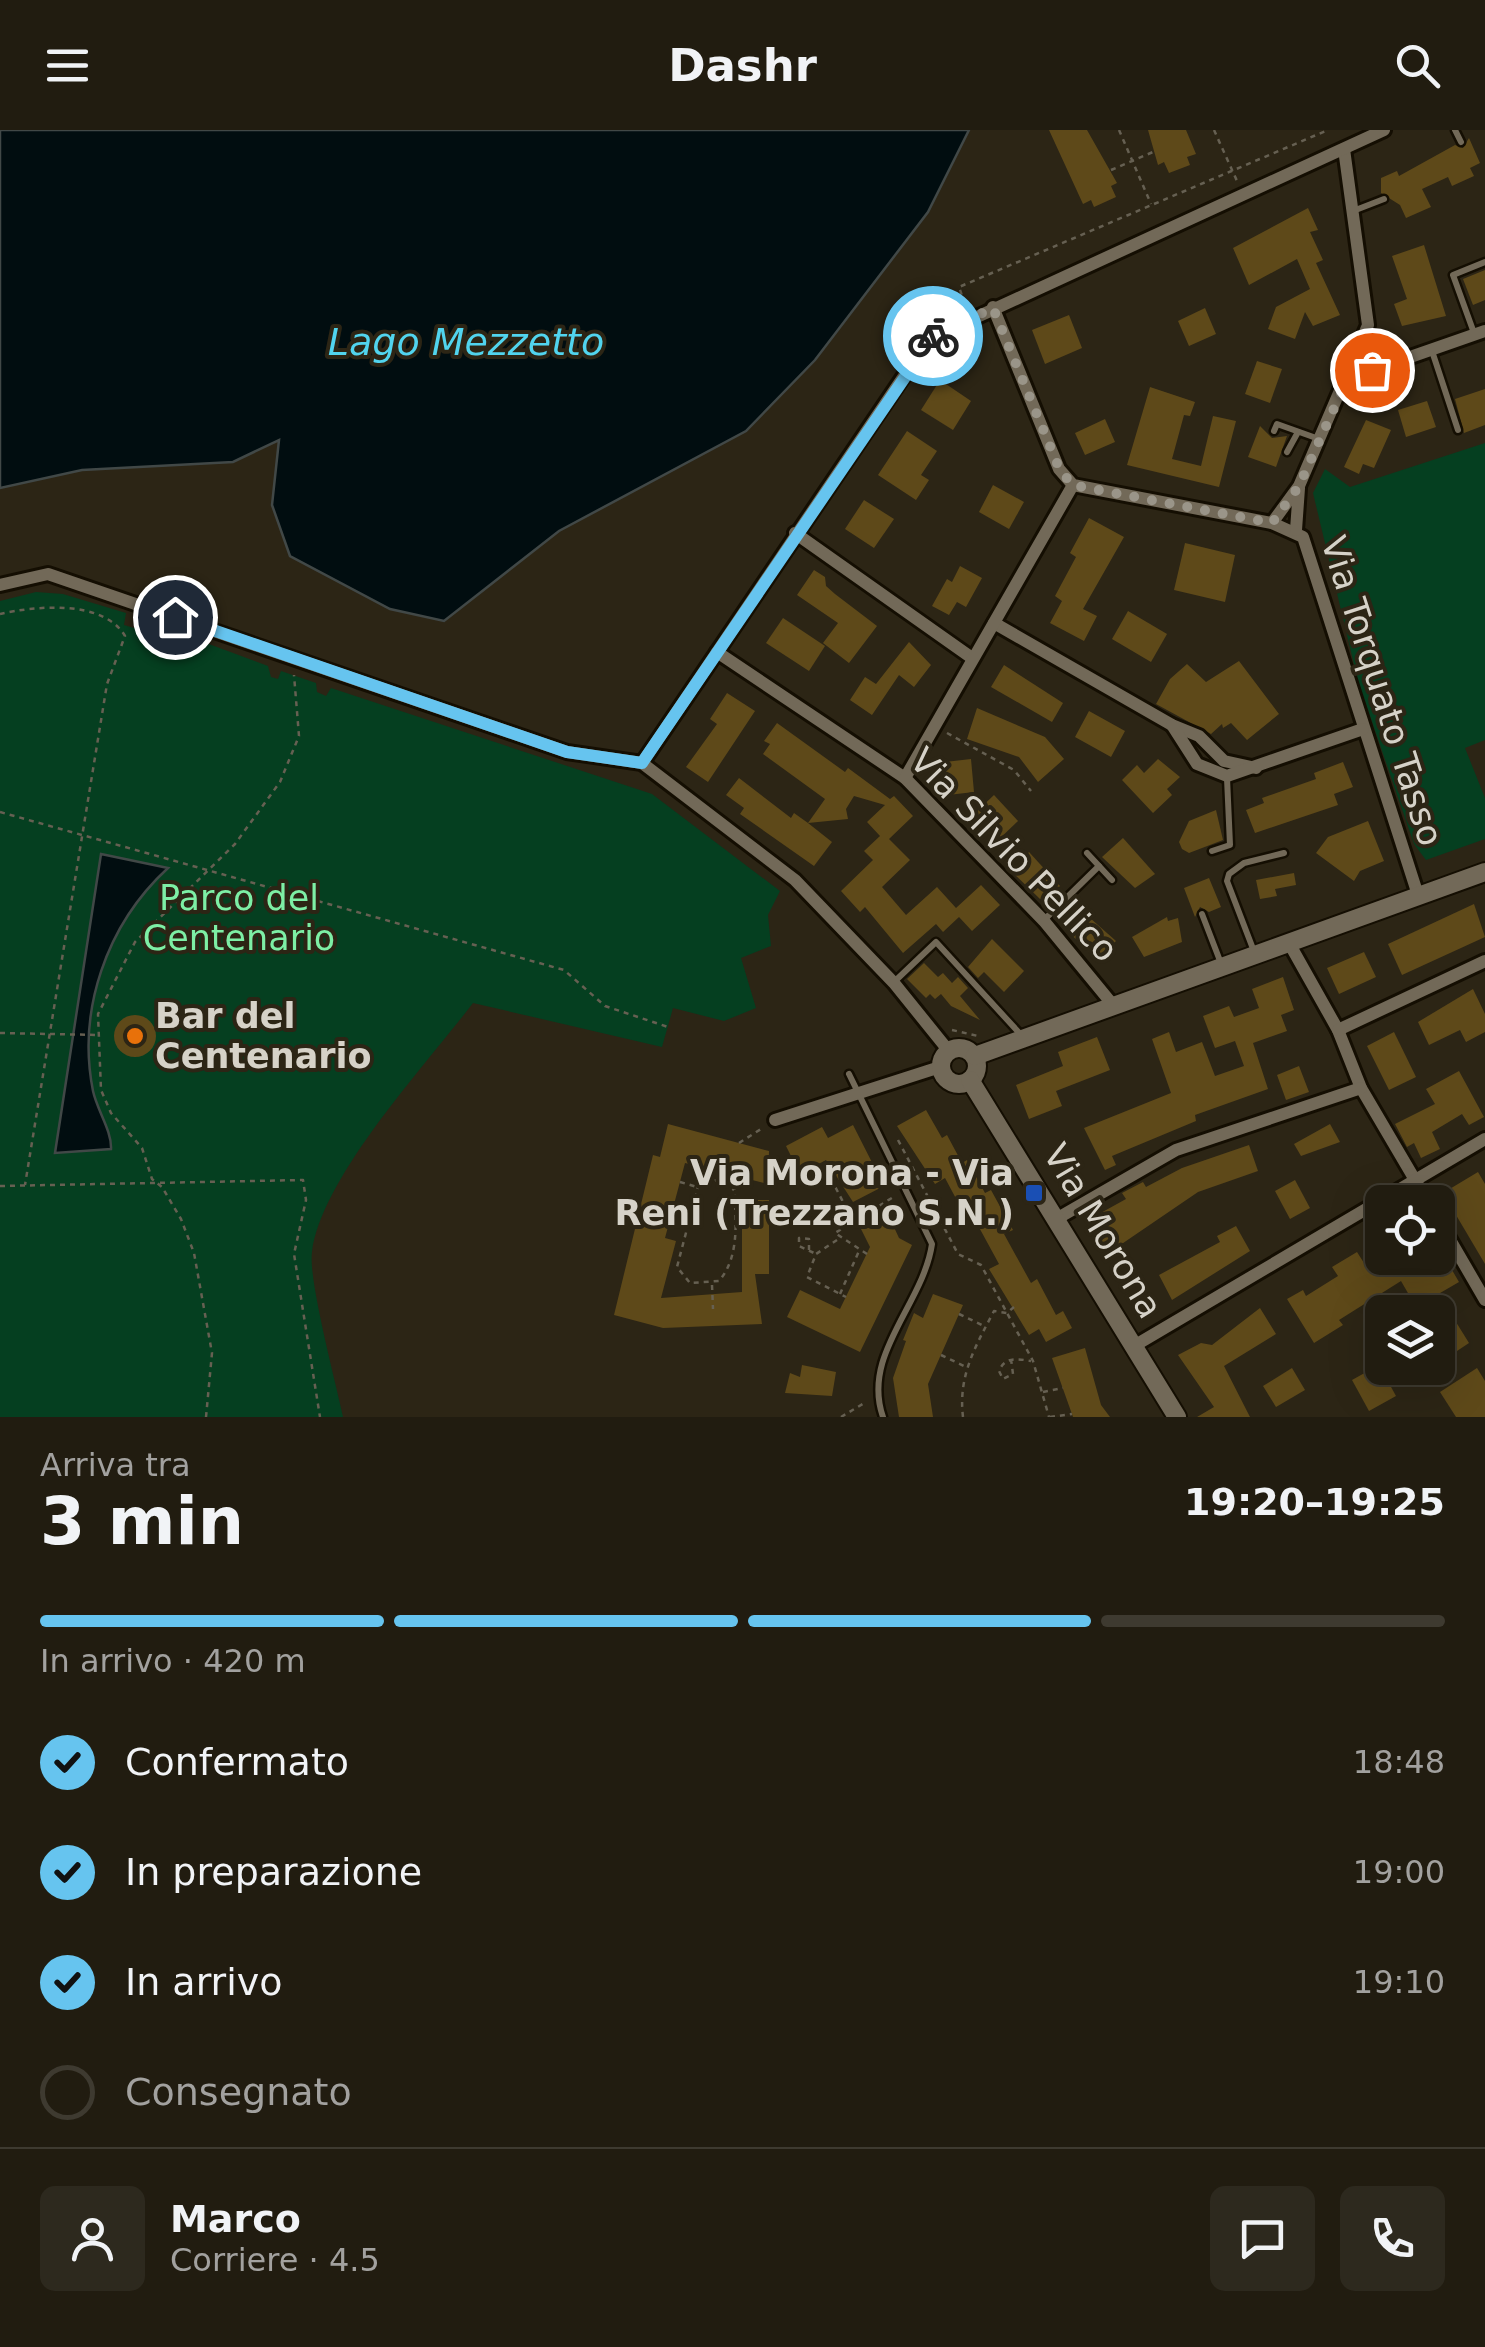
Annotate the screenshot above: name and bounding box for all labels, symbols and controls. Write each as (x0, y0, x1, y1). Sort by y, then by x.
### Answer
icon: menu (40, 38, 95, 93)
icon: search (1390, 38, 1445, 93)
text: Dashr (668, 39, 817, 92)
courier (883, 286, 983, 386)
icon: bike (906, 309, 961, 364)
water label: Lago Mezzetto (328, 320, 604, 364)
pin (1330, 328, 1415, 413)
icon: bag (1345, 343, 1400, 398)
street label: Via Torquato Tasso (1313, 531, 1451, 851)
pin (133, 575, 218, 660)
icon: home (148, 590, 203, 645)
street label: Via Silvio Pellico (902, 740, 1126, 970)
park label: Parco del Centenario (143, 878, 335, 958)
place label: Bar del Centenario (155, 996, 372, 1076)
marker: Bar del Centenario (124, 1025, 146, 1047)
street label: Via Morona (1035, 1137, 1171, 1325)
place label: Via Morona - Via Reni (Trezzano S.N.) (615, 1153, 1014, 1233)
marker: Via Morona - Via Reni (Trezzano S.N.) (1023, 1182, 1045, 1204)
map controls (1365, 1185, 1455, 1385)
button: locate (1365, 1185, 1455, 1275)
button: layers (1365, 1295, 1455, 1385)
text: Arriva tra (40, 1446, 191, 1484)
text: 19:20–19:25 (1184, 1480, 1445, 1524)
text: 3 min (40, 1484, 244, 1559)
text: In arrivo · 420 m (40, 1642, 306, 1680)
icon: check (40, 1735, 95, 1790)
text: Confermato (125, 1740, 349, 1784)
text: 18:48 (1353, 1743, 1445, 1781)
icon: check (40, 1845, 95, 1900)
text: In preparazione (125, 1850, 422, 1894)
text: 19:00 (1353, 1853, 1445, 1891)
icon: check (40, 1955, 95, 2010)
text: In arrivo (125, 1960, 283, 2004)
text: 19:10 (1353, 1963, 1445, 2001)
text: Consegnato (125, 2070, 352, 2114)
button: person (40, 2186, 145, 2291)
button: chat (1210, 2186, 1315, 2291)
button: phone (1340, 2186, 1445, 2291)
text: Marco (170, 2197, 301, 2241)
text: Corriere · 4.5 (170, 2241, 380, 2279)

